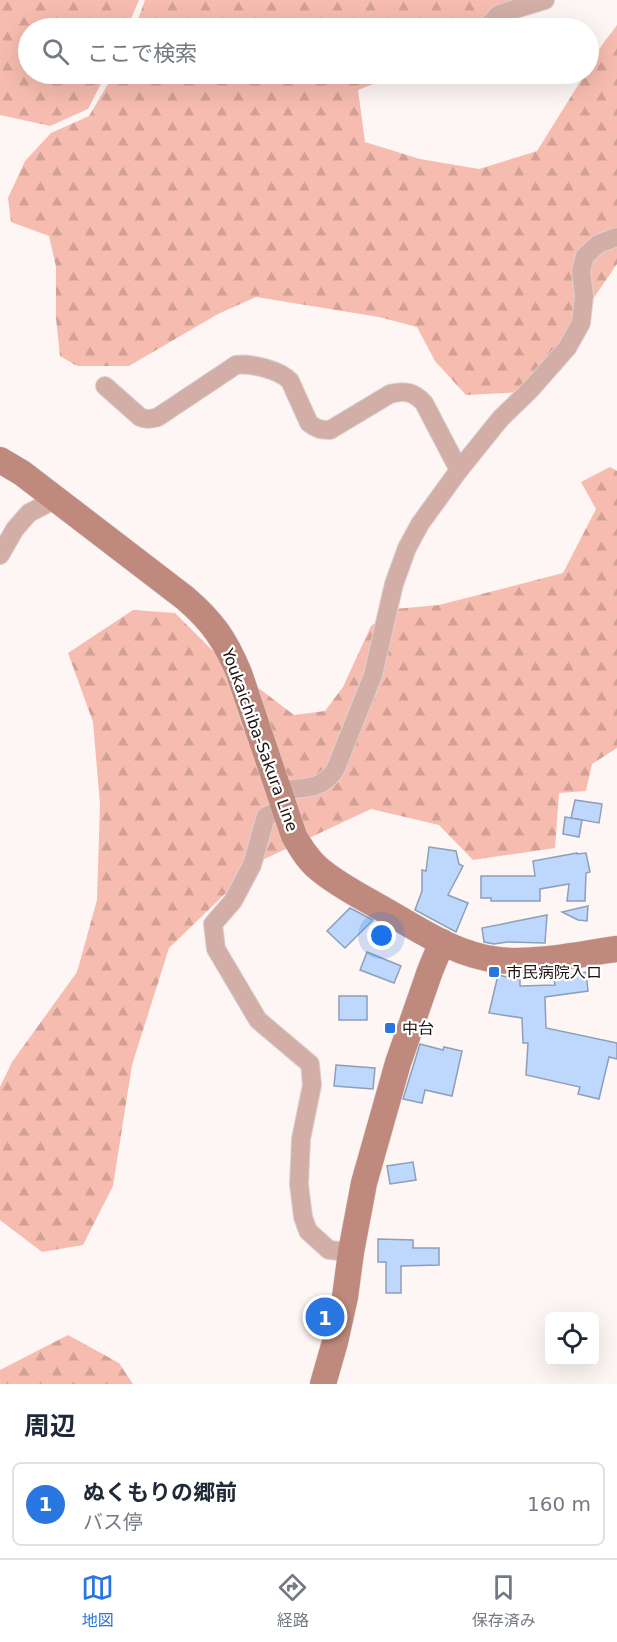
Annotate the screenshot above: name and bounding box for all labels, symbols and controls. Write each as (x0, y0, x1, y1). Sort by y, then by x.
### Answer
search box (18, 18, 599, 84)
icon: search (39, 35, 72, 68)
text: ここで検索 (87, 41, 197, 66)
street label: Youkaichiba-Sakura Line (218, 645, 302, 834)
your location (367, 921, 396, 950)
place label: 市民病院入ロ (506, 963, 602, 982)
marker: 市民病院入ロ (487, 965, 501, 979)
place label: 中台 (402, 1019, 434, 1038)
marker: 中台 (383, 1021, 397, 1035)
pin: 1 (306, 1294, 344, 1340)
map controls (545, 1312, 599, 1366)
button: locate (545, 1312, 599, 1366)
text: 周辺 (24, 1411, 76, 1441)
text: ぬくもりの郷前 (83, 1480, 237, 1505)
text: 1 (39, 1492, 52, 1516)
text: 160 m (527, 1492, 591, 1516)
text: バス停 (83, 1510, 143, 1534)
tab: 地図 (81, 1571, 114, 1631)
tab: 経路 (276, 1571, 309, 1631)
tab: 保存済み (472, 1571, 536, 1631)

